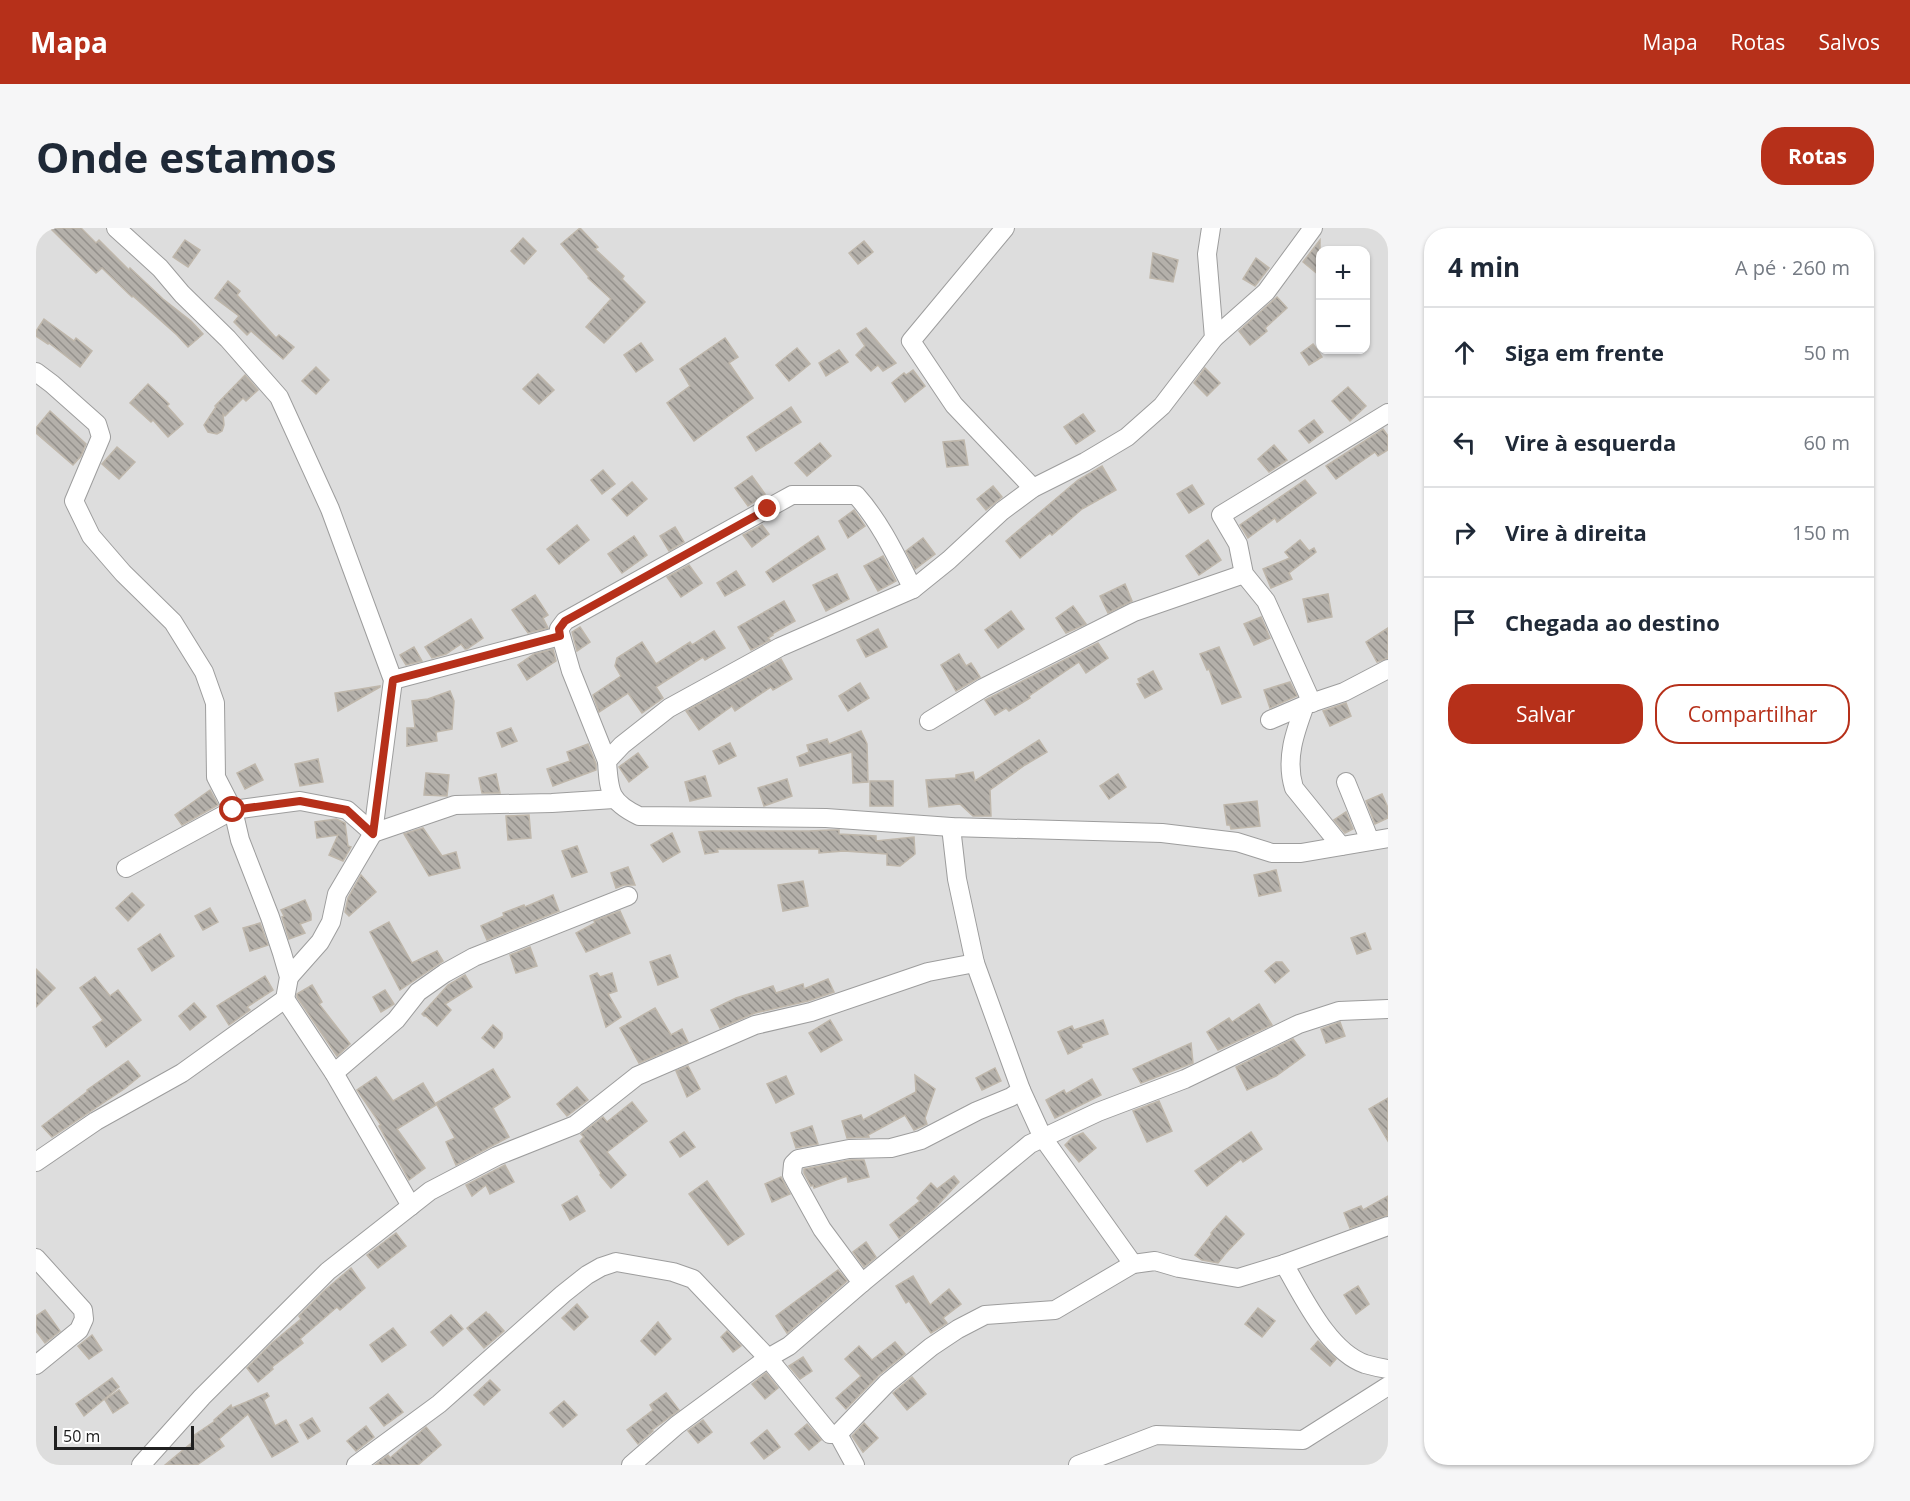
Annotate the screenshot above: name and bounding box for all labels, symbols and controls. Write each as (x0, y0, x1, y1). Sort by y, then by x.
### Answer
text: Mapa (30, 23, 108, 61)
text: Mapa (1643, 28, 1698, 56)
text: Rotas (1731, 28, 1785, 56)
text: Salvos (1818, 28, 1880, 56)
button: Rotas (1761, 127, 1874, 185)
text: Onde estamos (36, 128, 337, 185)
map controls (1316, 246, 1370, 354)
button: + (1316, 246, 1370, 300)
text: 4 min (1448, 249, 1520, 285)
text: A pé · 260 m (1735, 254, 1850, 281)
button: − (1316, 300, 1370, 354)
icon: ahead (1448, 336, 1481, 369)
text: Siga em frente (1505, 337, 1664, 367)
text: 50 m (1803, 339, 1850, 366)
icon: left (1448, 426, 1481, 459)
text: Vire à esquerda (1505, 427, 1676, 457)
text: 60 m (1803, 429, 1850, 456)
route end (754, 495, 780, 521)
icon: right (1448, 516, 1481, 549)
text: Vire à direita (1505, 517, 1647, 547)
text: 150 m (1792, 519, 1850, 546)
icon: arrive (1448, 606, 1481, 639)
text: Chegada ao destino (1505, 607, 1720, 637)
button: Salvar (1448, 684, 1643, 744)
button: Compartilhar (1655, 684, 1850, 744)
route start (219, 796, 245, 822)
scale bar (54, 1423, 194, 1450)
text: 50 m (63, 1425, 100, 1447)

